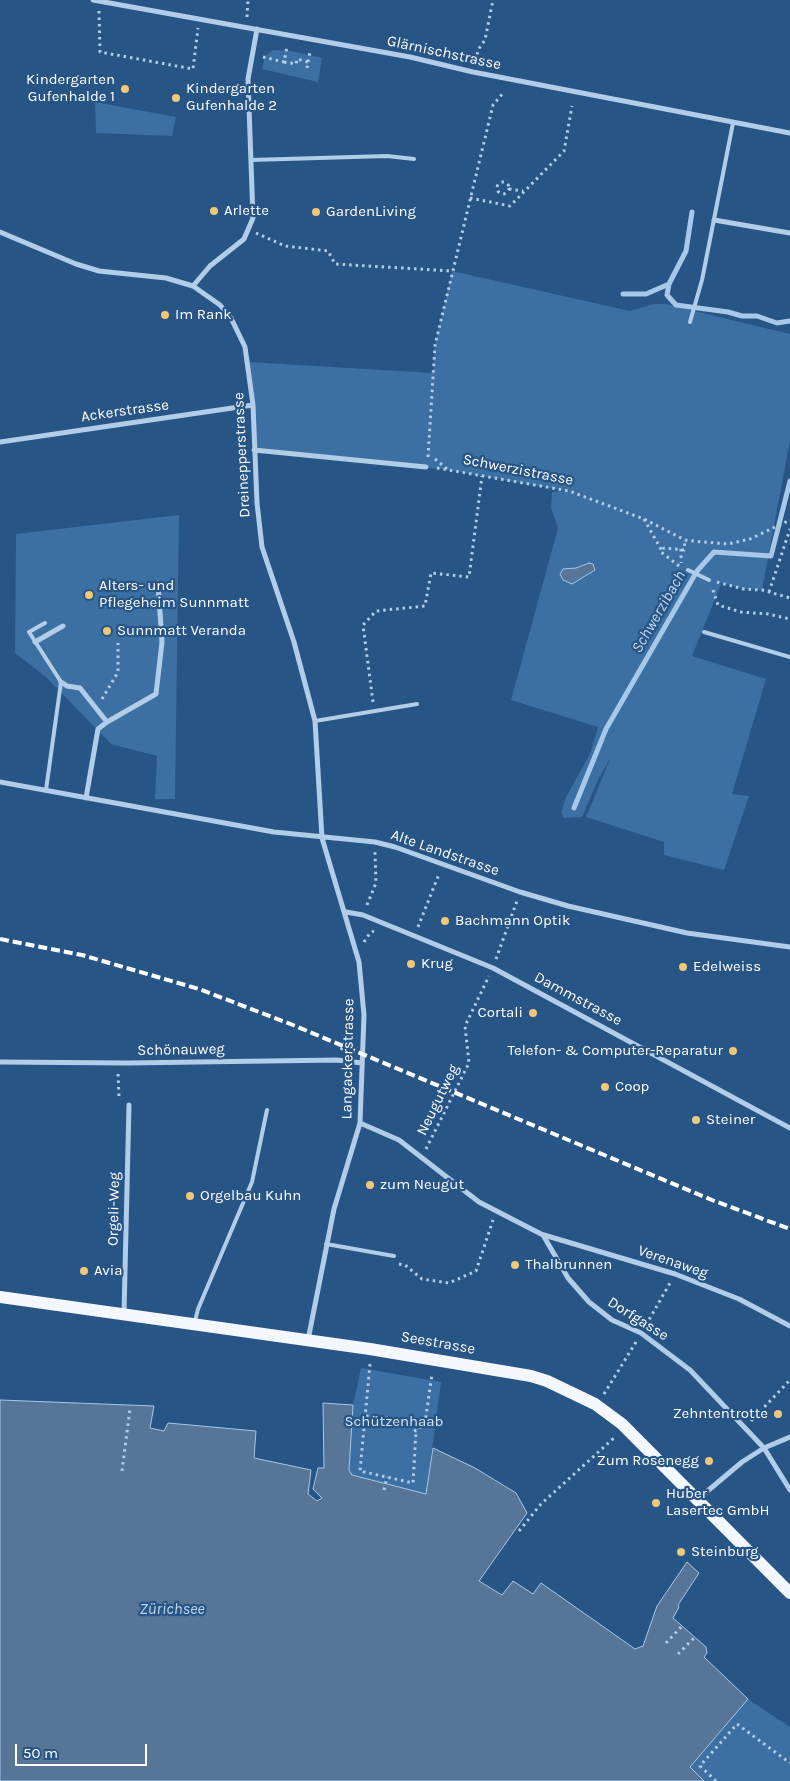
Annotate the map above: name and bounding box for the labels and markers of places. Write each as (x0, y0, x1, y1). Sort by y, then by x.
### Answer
place label: Kindergarten Gufenhalde 1 (26, 71, 115, 106)
place label: Kindergarten Gufenhalde 2 (186, 80, 277, 115)
marker: Kindergarten Gufenhalde 1 (119, 83, 131, 95)
marker: Kindergarten Gufenhalde 2 (170, 92, 182, 104)
place label: Arlette (224, 202, 269, 220)
place label: GardenLiving (326, 203, 416, 221)
marker: Arlette (208, 205, 220, 217)
marker: GardenLiving (310, 206, 322, 218)
place label: Im Rank (175, 306, 232, 324)
marker: Im Rank (159, 309, 171, 321)
place label: Alters- und Pflegeheim Sunnmatt (99, 577, 249, 612)
marker: Alters- und Pflegeheim Sunnmatt (83, 589, 95, 601)
place label: Sunnmatt Veranda (117, 622, 246, 640)
marker: Sunnmatt Veranda (101, 625, 113, 637)
place label: Bachmann Optik (455, 912, 570, 930)
marker: Bachmann Optik (439, 915, 451, 927)
place label: Krug (421, 955, 453, 973)
marker: Krug (405, 958, 417, 970)
place label: Edelweiss (693, 958, 761, 976)
marker: Edelweiss (677, 961, 689, 973)
place label: Cortali (478, 1004, 523, 1022)
marker: Cortali (527, 1007, 539, 1019)
place label: Telefon- & Computer-Reparatur (508, 1042, 723, 1060)
marker: Telefon- & Computer-Reparatur (727, 1045, 739, 1057)
place label: Coop (615, 1078, 649, 1096)
marker: Coop (599, 1081, 611, 1093)
place label: Steiner (706, 1111, 755, 1129)
marker: Steiner (690, 1114, 702, 1126)
place label: zum Neugut (380, 1176, 464, 1194)
marker: zum Neugut (364, 1179, 376, 1191)
place label: Orgelbau Kuhn (200, 1187, 301, 1205)
marker: Orgelbau Kuhn (184, 1190, 196, 1202)
place label: Thalbrunnen (525, 1256, 612, 1274)
marker: Thalbrunnen (509, 1259, 521, 1271)
place label: Avia (94, 1262, 123, 1280)
marker: Avia (78, 1265, 90, 1277)
place label: Zehntentrotte (673, 1405, 768, 1423)
marker: Zehntentrotte (772, 1408, 784, 1420)
place label: Zum Rosenegg (597, 1452, 699, 1470)
marker: Zum Rosenegg (703, 1455, 715, 1467)
place label: Huber Lasertec GmbH (666, 1485, 770, 1520)
marker: Huber Lasertec GmbH (650, 1497, 662, 1509)
place label: Steinburg (691, 1543, 759, 1561)
marker: Steinburg (675, 1546, 687, 1558)

